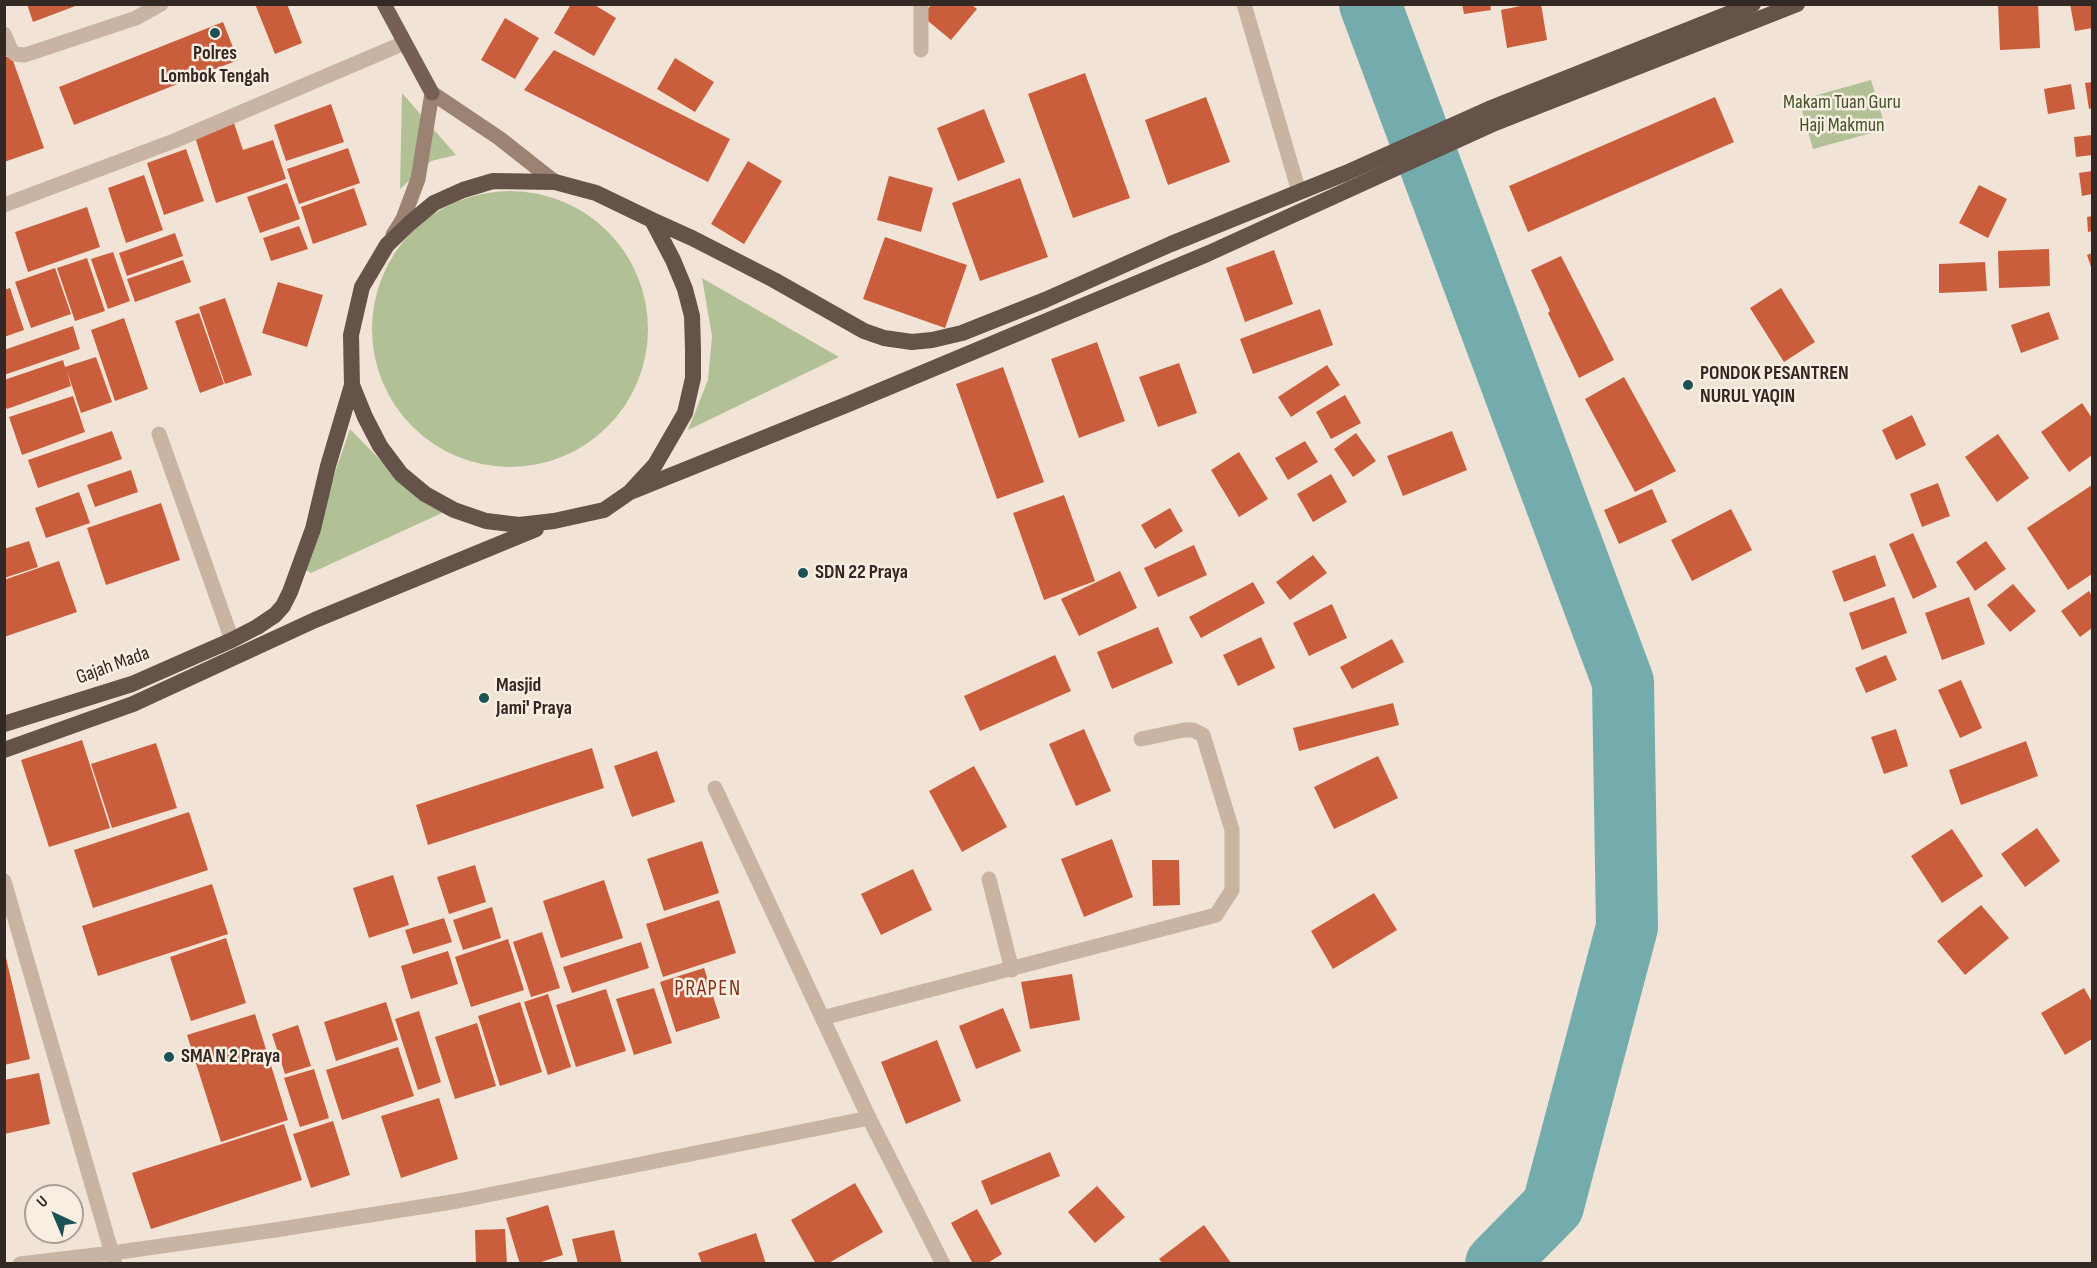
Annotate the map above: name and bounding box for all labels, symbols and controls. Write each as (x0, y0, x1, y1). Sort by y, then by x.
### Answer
marker: Polres Lombok Tengah (208, 26, 222, 40)
place label: Polres Lombok Tengah (161, 42, 269, 89)
park label: Makam Tuan Guru Haji Makmun (1783, 91, 1901, 138)
place label: PONDOK PESANTREN NURUL YAQIN (1700, 362, 1849, 409)
marker: PONDOK PESANTREN NURUL YAQIN (1681, 378, 1695, 392)
place label: SDN 22 Praya (815, 561, 908, 585)
marker: SDN 22 Praya (796, 566, 810, 580)
street label: Gajah Mada (73, 642, 153, 690)
place label: Masjid Jami' Praya (496, 674, 572, 721)
marker: Masjid Jami' Praya (477, 691, 491, 705)
district label: PRAPEN (674, 976, 742, 1002)
place label: SMA N 2 Praya (181, 1045, 280, 1069)
marker: SMA N 2 Praya (162, 1050, 176, 1064)
north arrow (24, 1184, 84, 1244)
text: U (33, 1192, 52, 1212)

